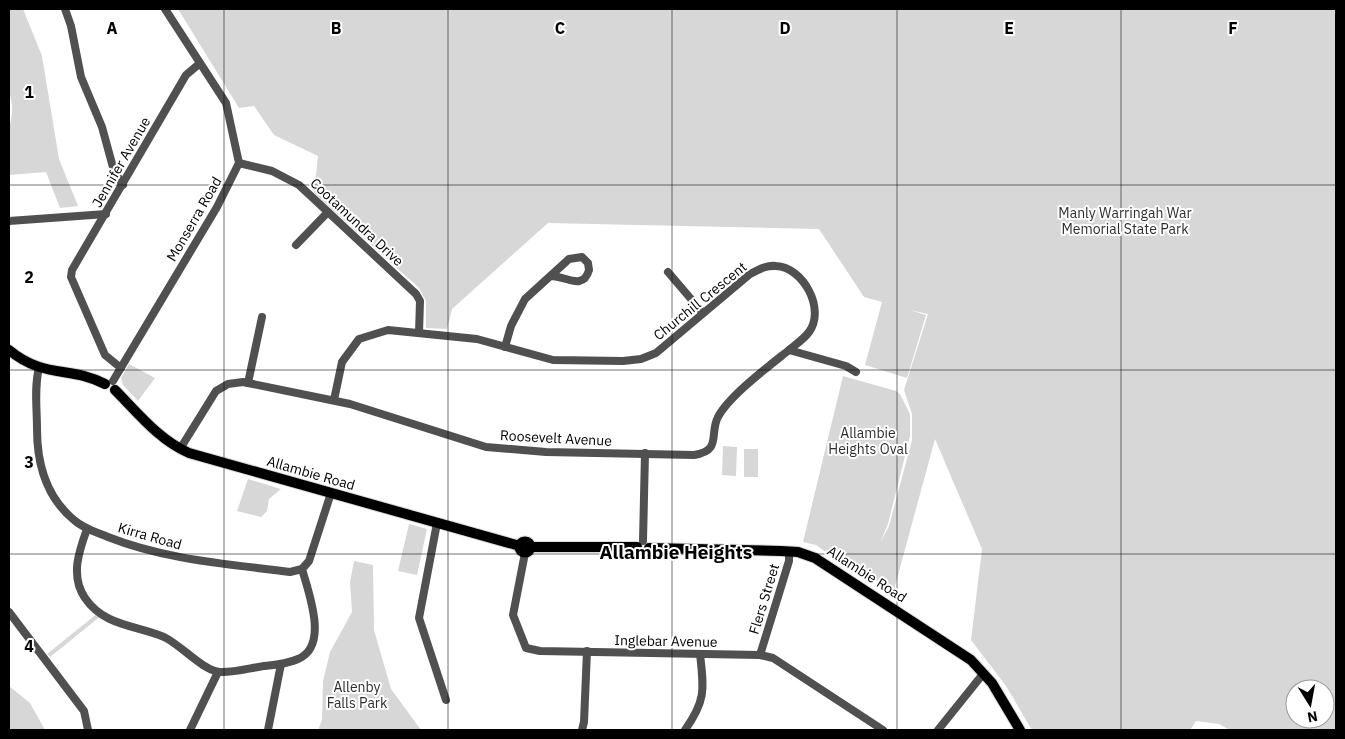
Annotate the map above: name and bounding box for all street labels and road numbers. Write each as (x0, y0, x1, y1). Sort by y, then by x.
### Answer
street label: Jennifer Avenue (88, 113, 154, 210)
street label: Monserra Road (162, 173, 226, 265)
street label: Cootamundra Drive (306, 174, 408, 270)
street label: Churchill Crescent (650, 258, 750, 344)
street label: Roosevelt Avenue (500, 426, 613, 450)
street label: Allambie Road (265, 452, 357, 494)
street label: Kirra Road (116, 518, 184, 554)
street label: Allambie Road (824, 542, 910, 606)
street label: Flers Street (745, 561, 783, 637)
street label: Inglebar Avenue (614, 631, 718, 651)

